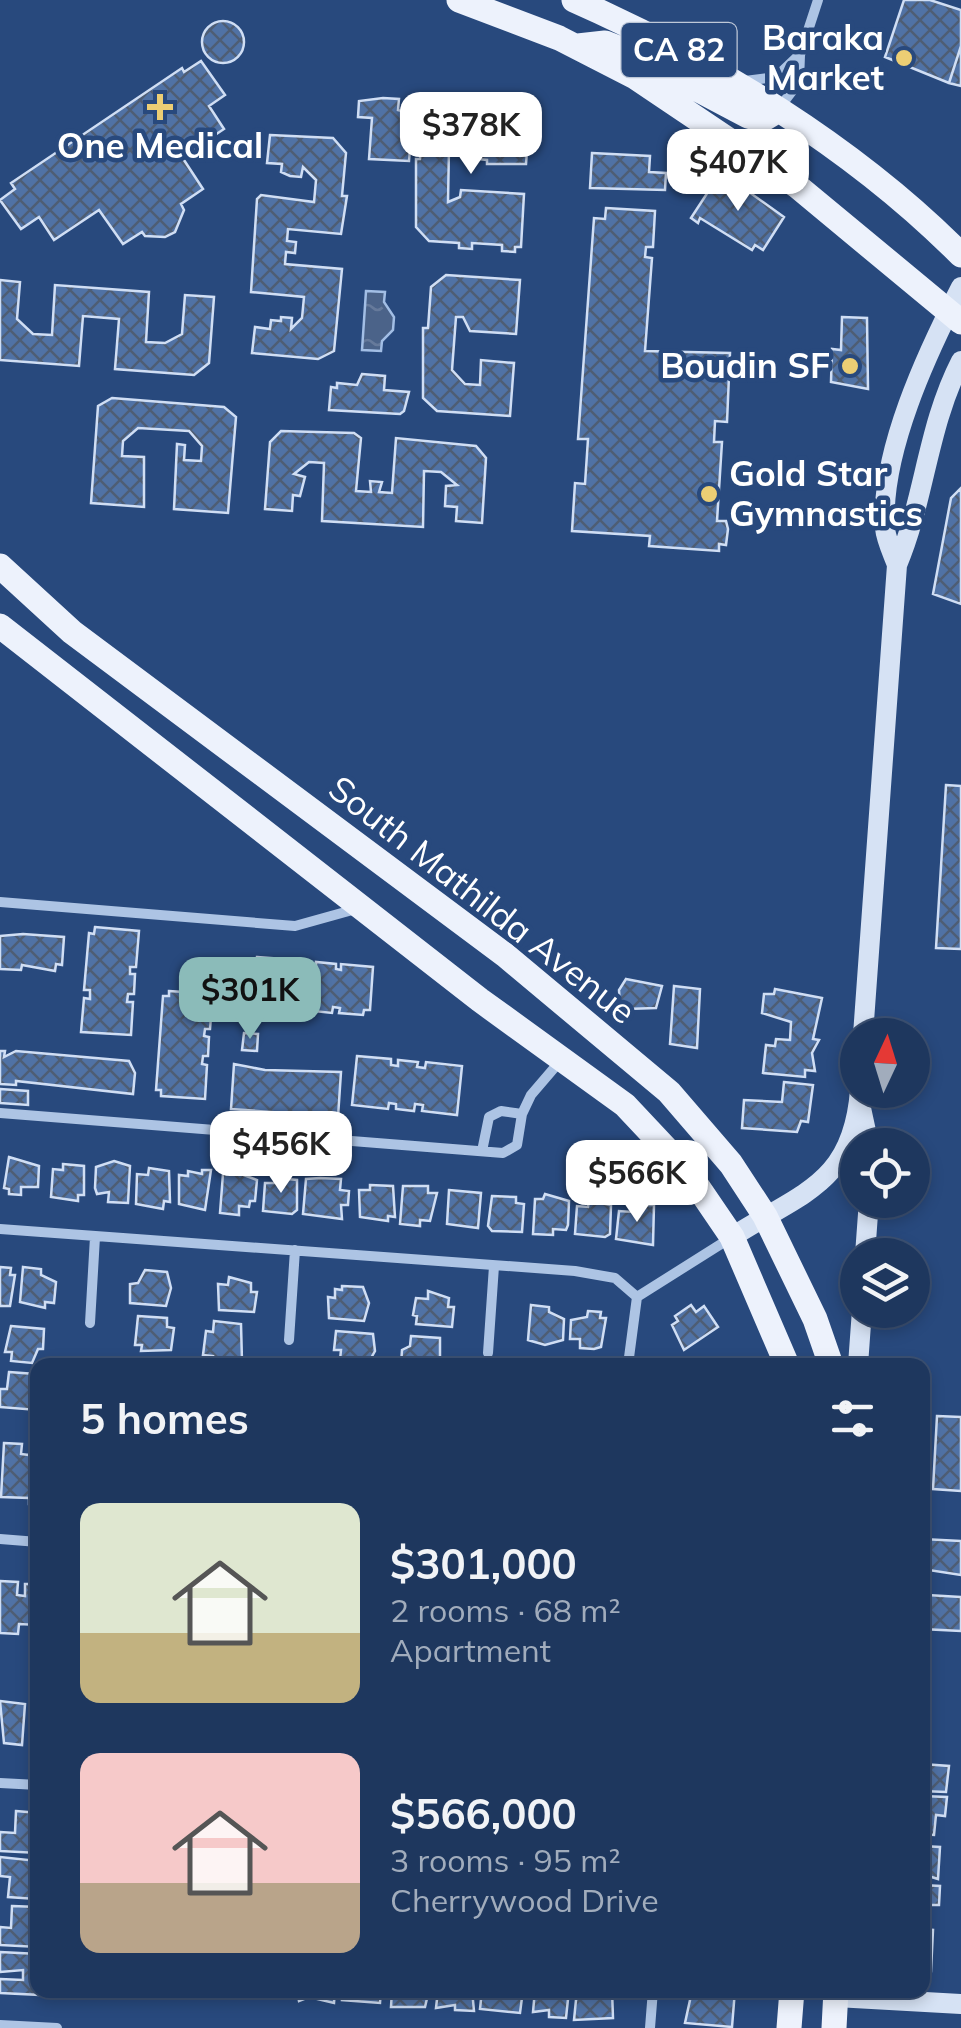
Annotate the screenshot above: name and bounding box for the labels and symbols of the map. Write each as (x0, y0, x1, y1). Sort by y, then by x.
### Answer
place label: Baraka Market (762, 15, 884, 99)
road number: CA 82 (622, 23, 736, 77)
marker: Baraka Market (893, 47, 915, 69)
pin: $378K (401, 92, 541, 177)
marker: One Medical (147, 94, 173, 120)
place label: One Medical (57, 123, 263, 167)
pin: $407K (668, 129, 808, 214)
place label: Boudin SF (660, 343, 830, 387)
marker: Boudin SF (839, 355, 861, 377)
place label: Gold Star Gymnastics (729, 451, 923, 535)
marker: Gold Star Gymnastics (698, 483, 720, 505)
street label: South Mathilda Avenue (320, 766, 645, 1033)
pin: $301K (180, 957, 320, 1042)
north arrow (840, 1018, 930, 1108)
pin: $456K (211, 1111, 351, 1196)
pin: $566K (567, 1140, 707, 1225)

